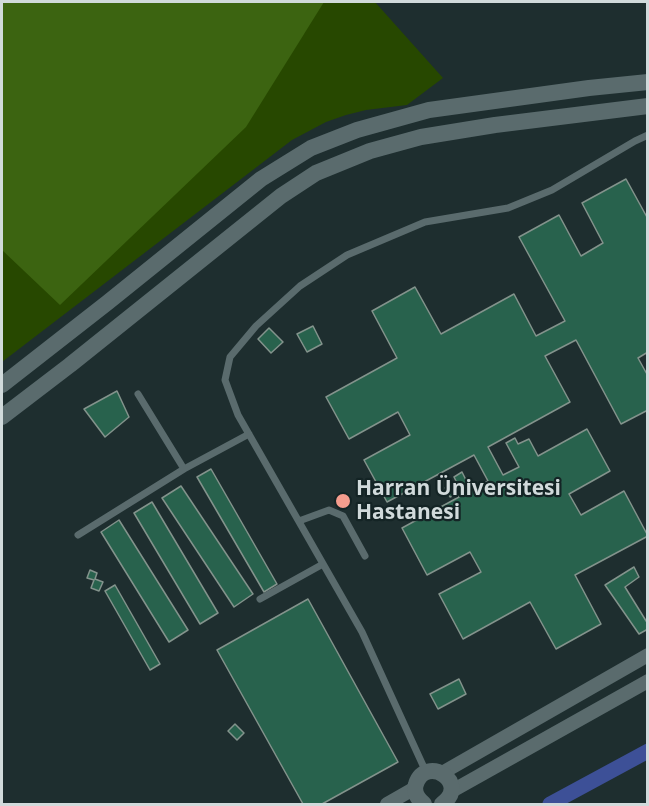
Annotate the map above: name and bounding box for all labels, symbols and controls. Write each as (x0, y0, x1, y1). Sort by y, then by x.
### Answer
place label: Harran Üniversitesi Hastanesi (356, 476, 561, 526)
marker: Harran Üniversitesi Hastanesi (334, 492, 352, 510)

